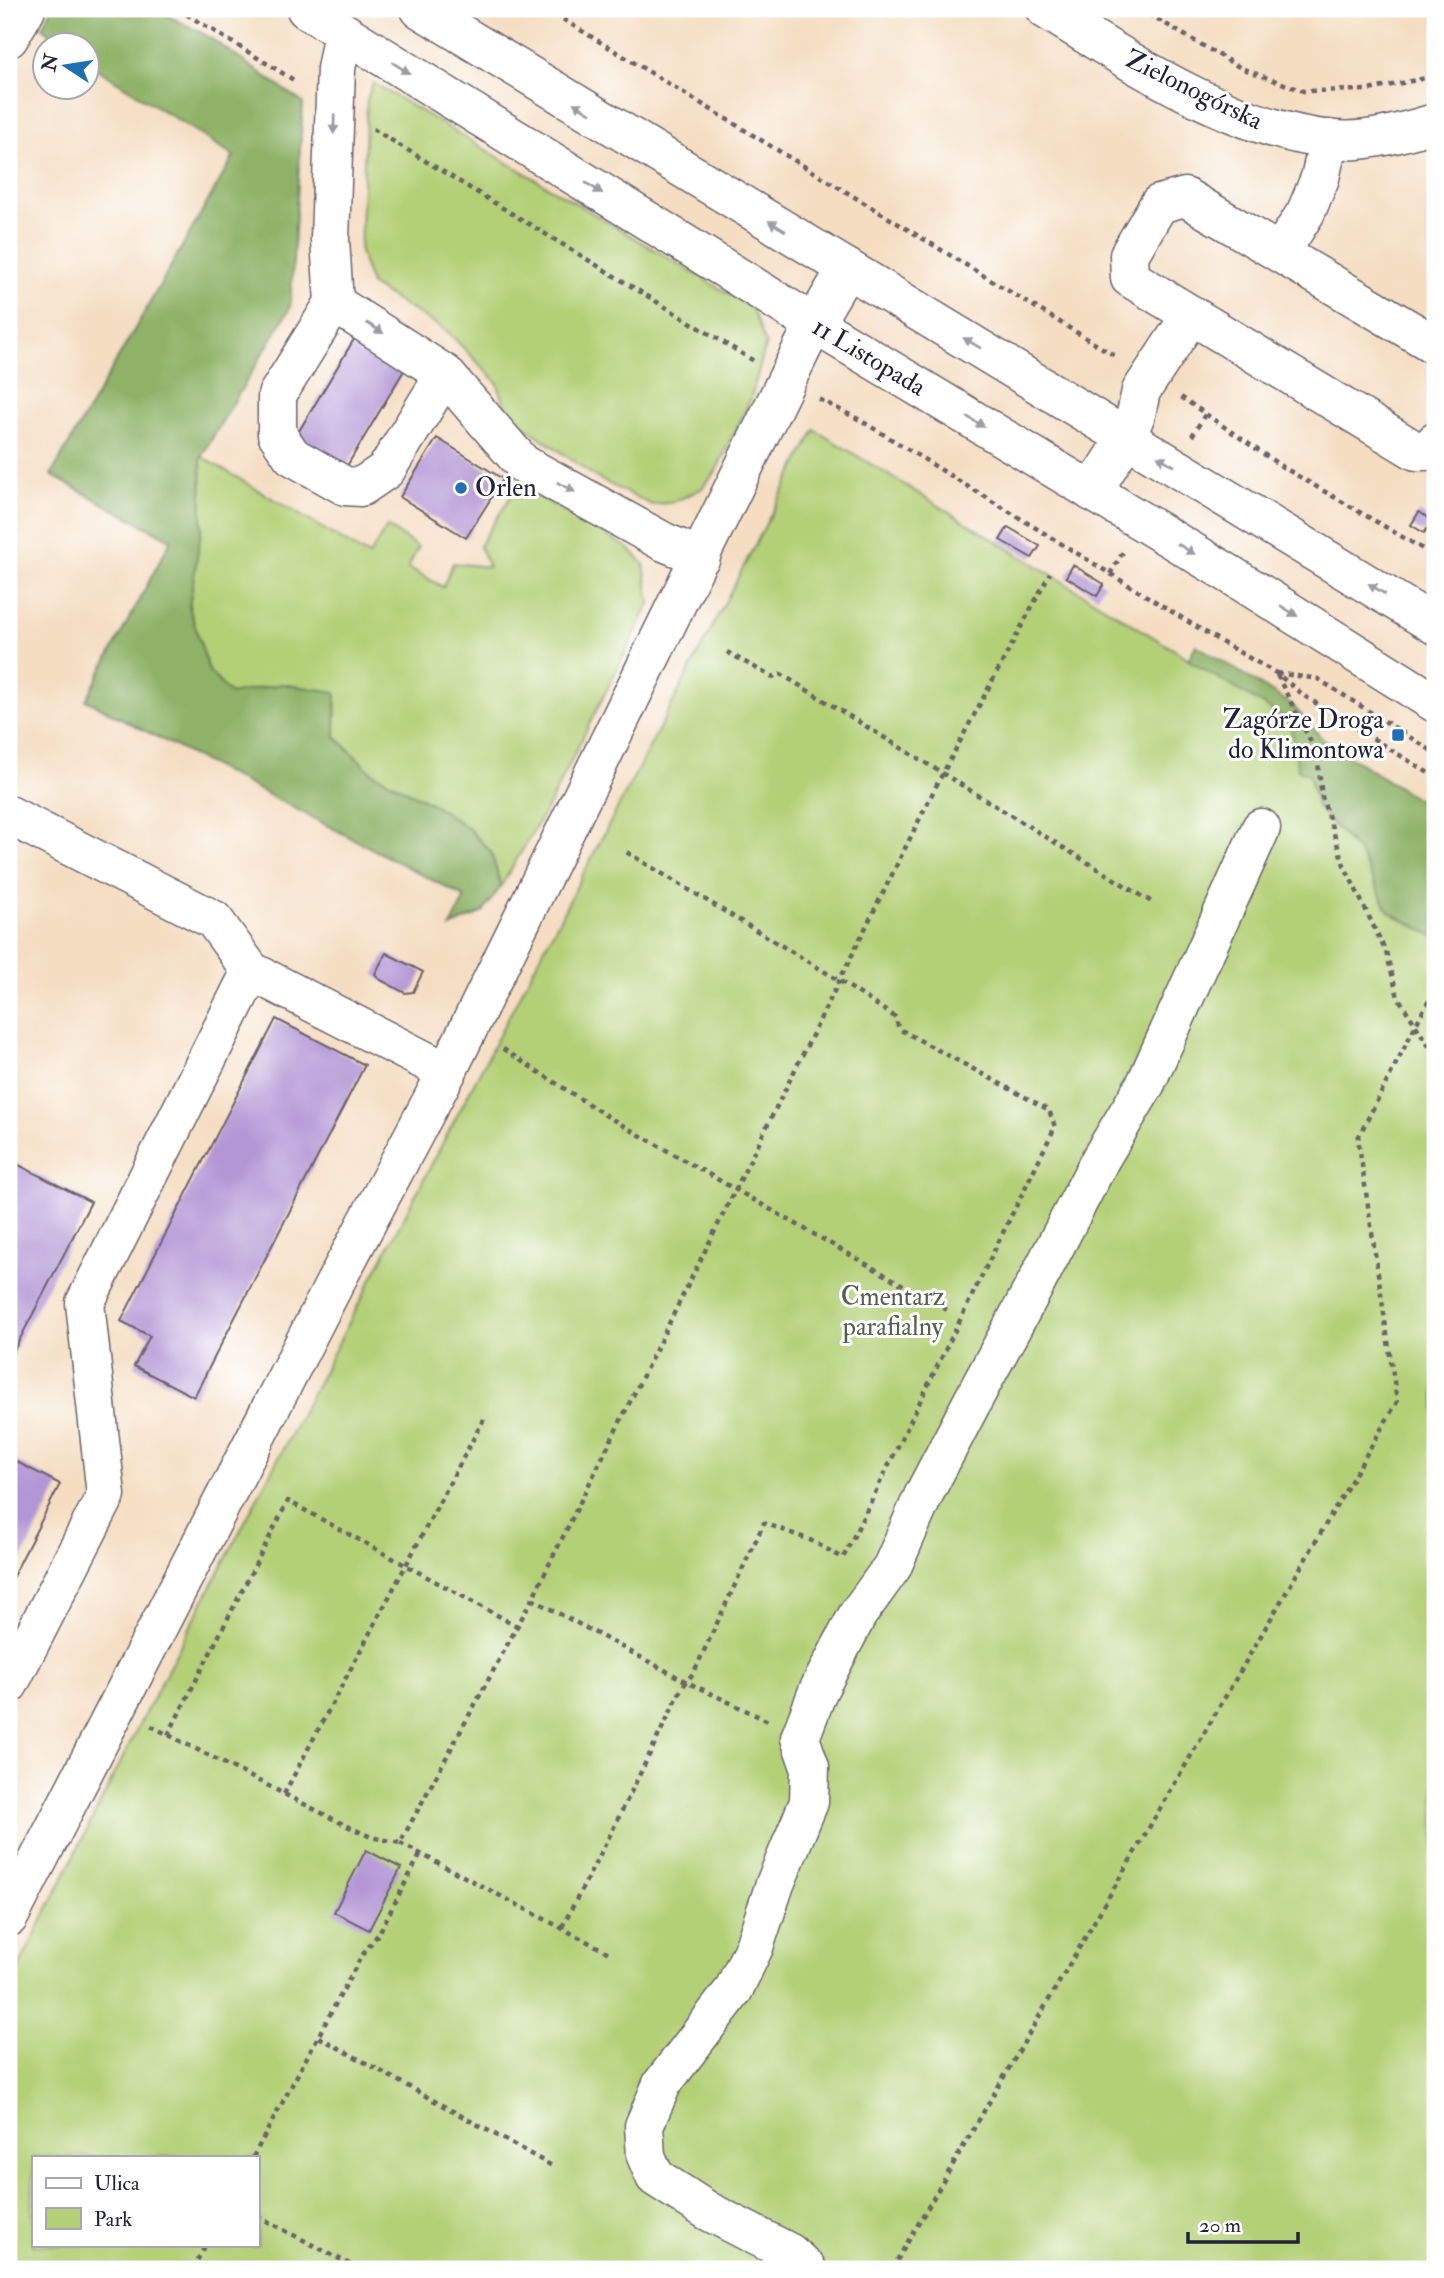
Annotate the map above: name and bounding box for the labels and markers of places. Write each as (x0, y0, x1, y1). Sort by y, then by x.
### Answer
place label: Orlen (475, 472, 537, 504)
marker: Orlen (453, 480, 469, 496)
place label: Zagórze Droga do Klimontowa (1223, 704, 1384, 766)
marker: Zagórze Droga do Klimontowa (1390, 727, 1406, 743)

